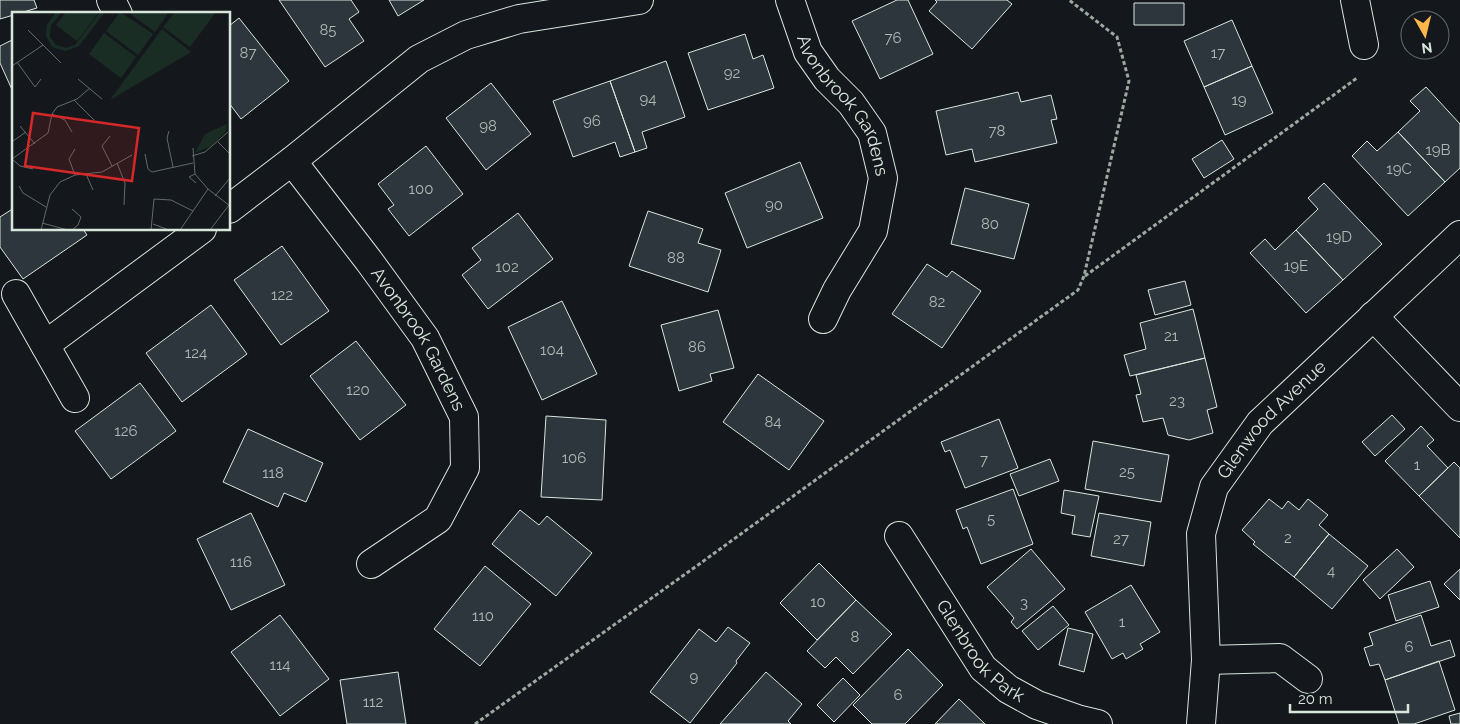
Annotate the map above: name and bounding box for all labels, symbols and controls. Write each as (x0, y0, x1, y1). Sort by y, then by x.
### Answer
north arrow (1400, 10, 1450, 60)
inset map (12, 12, 230, 230)
house number: 85 (319, 21, 337, 39)
house number: 76 (884, 29, 902, 47)
street label: Avonbrook Gardens (793, 32, 893, 178)
text: N (1420, 39, 1433, 57)
house number: 87 (240, 44, 256, 62)
house number: 17 (1211, 44, 1225, 62)
house number: 92 (724, 64, 740, 82)
house number: 94 (640, 90, 656, 108)
house number: 19 (1231, 91, 1247, 109)
house number: 96 (583, 112, 601, 130)
house number: 98 (479, 117, 497, 135)
house number: 78 (989, 122, 1006, 140)
house number: 19B (1425, 141, 1451, 159)
house number: 19C (1386, 160, 1412, 178)
house number: 100 (409, 180, 433, 198)
house number: 90 (765, 196, 783, 214)
house number: 80 (981, 215, 999, 233)
house number: 19D (1326, 228, 1352, 246)
house number: 88 (667, 249, 685, 267)
house number: 19E (1284, 257, 1308, 275)
house number: 102 (495, 258, 519, 276)
street label: Avonbrook Gardens (367, 263, 470, 414)
house number: 122 (271, 286, 293, 304)
house number: 82 (929, 293, 946, 311)
house number: 21 (1164, 327, 1179, 345)
house number: 86 (688, 338, 706, 356)
house number: 104 (540, 341, 564, 359)
house number: 124 (185, 344, 207, 362)
street label: Glenwood Avenue (1212, 355, 1330, 483)
house number: 120 (346, 381, 370, 399)
house number: 23 (1169, 392, 1185, 410)
house number: 84 (764, 413, 782, 431)
house number: 126 (114, 422, 138, 440)
house number: 106 (562, 449, 586, 467)
house number: 7 (980, 451, 988, 469)
house number: 1 (1414, 456, 1421, 474)
house number: 25 (1119, 463, 1135, 481)
house number: 118 (262, 464, 284, 482)
house number: 5 (987, 510, 995, 528)
house number: 2 (1284, 529, 1292, 547)
house number: 27 (1113, 530, 1129, 548)
house number: 116 (230, 553, 252, 571)
house number: 4 (1327, 562, 1335, 580)
house number: 10 (810, 593, 826, 611)
house number: 3 (1020, 594, 1028, 612)
street label: Glenbrook Park (932, 596, 1029, 706)
house number: 110 (472, 607, 494, 625)
house number: 1 (1119, 613, 1126, 631)
house number: 8 (851, 628, 860, 646)
house number: 6 (1404, 638, 1414, 656)
house number: 114 (269, 656, 291, 674)
house number: 9 (690, 668, 699, 686)
scale bar (1290, 682, 1408, 714)
house number: 6 (893, 686, 903, 704)
text: 20 m (1298, 690, 1333, 708)
house number: 112 (363, 693, 384, 711)

